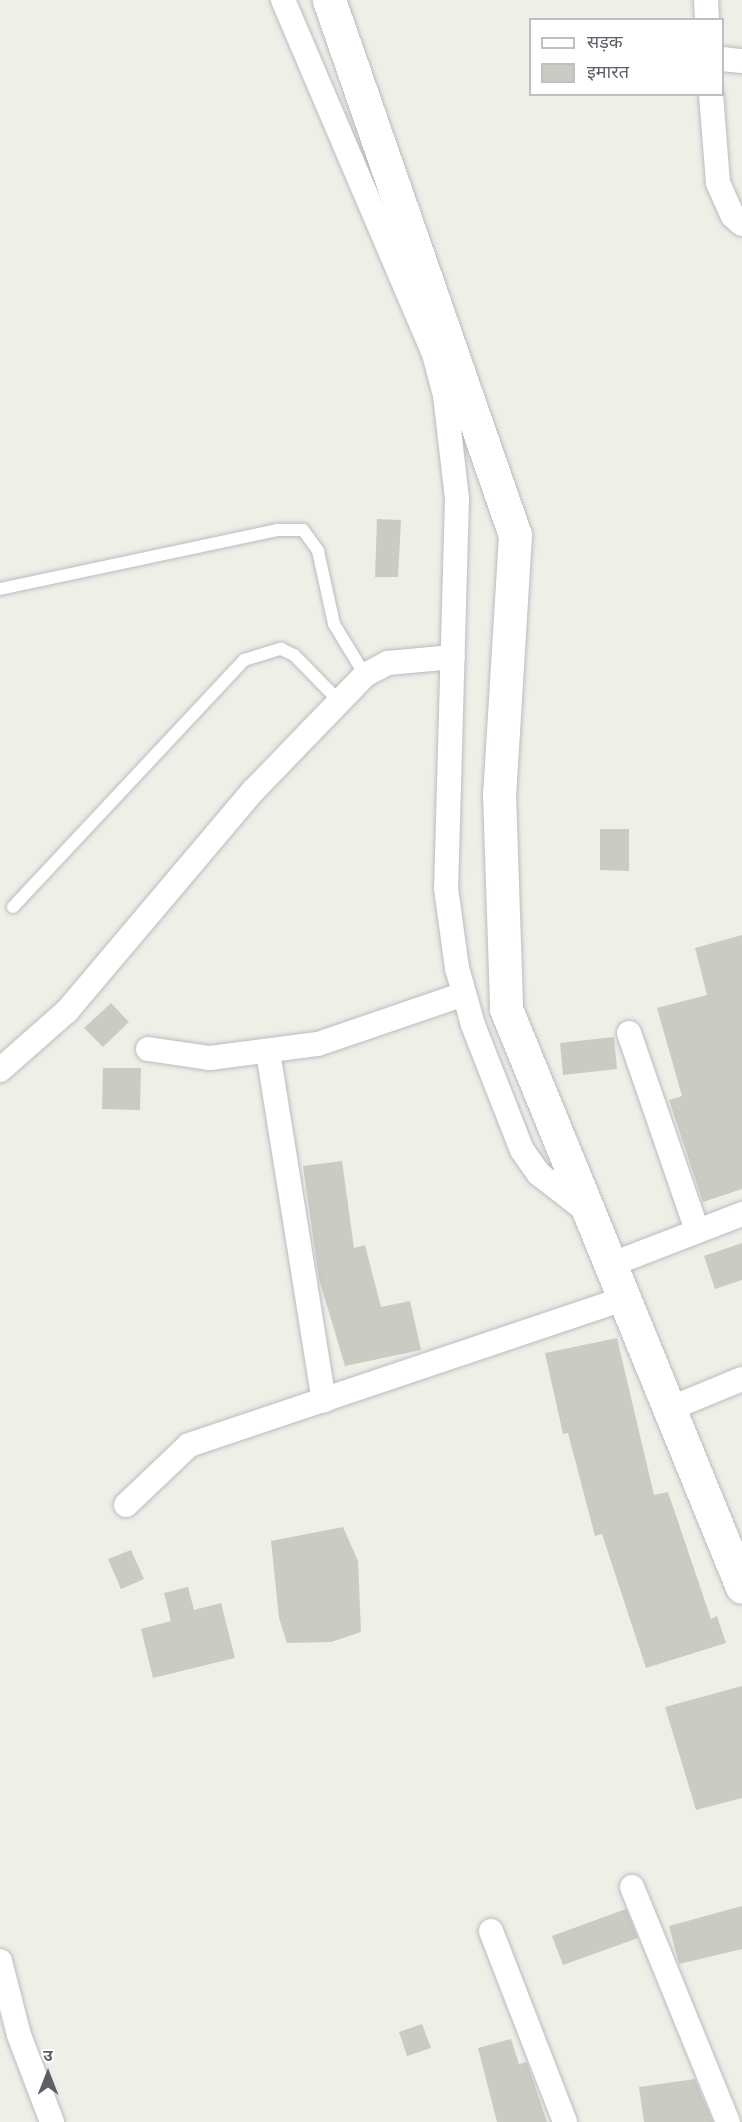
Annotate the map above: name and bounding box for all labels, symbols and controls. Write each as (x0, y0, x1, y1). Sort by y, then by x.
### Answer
legend (529, 18, 724, 96)
text: सड़क (587, 31, 623, 52)
text: इमारत (587, 61, 629, 82)
north arrow (18, 2044, 78, 2104)
text: उ (43, 2046, 53, 2065)

